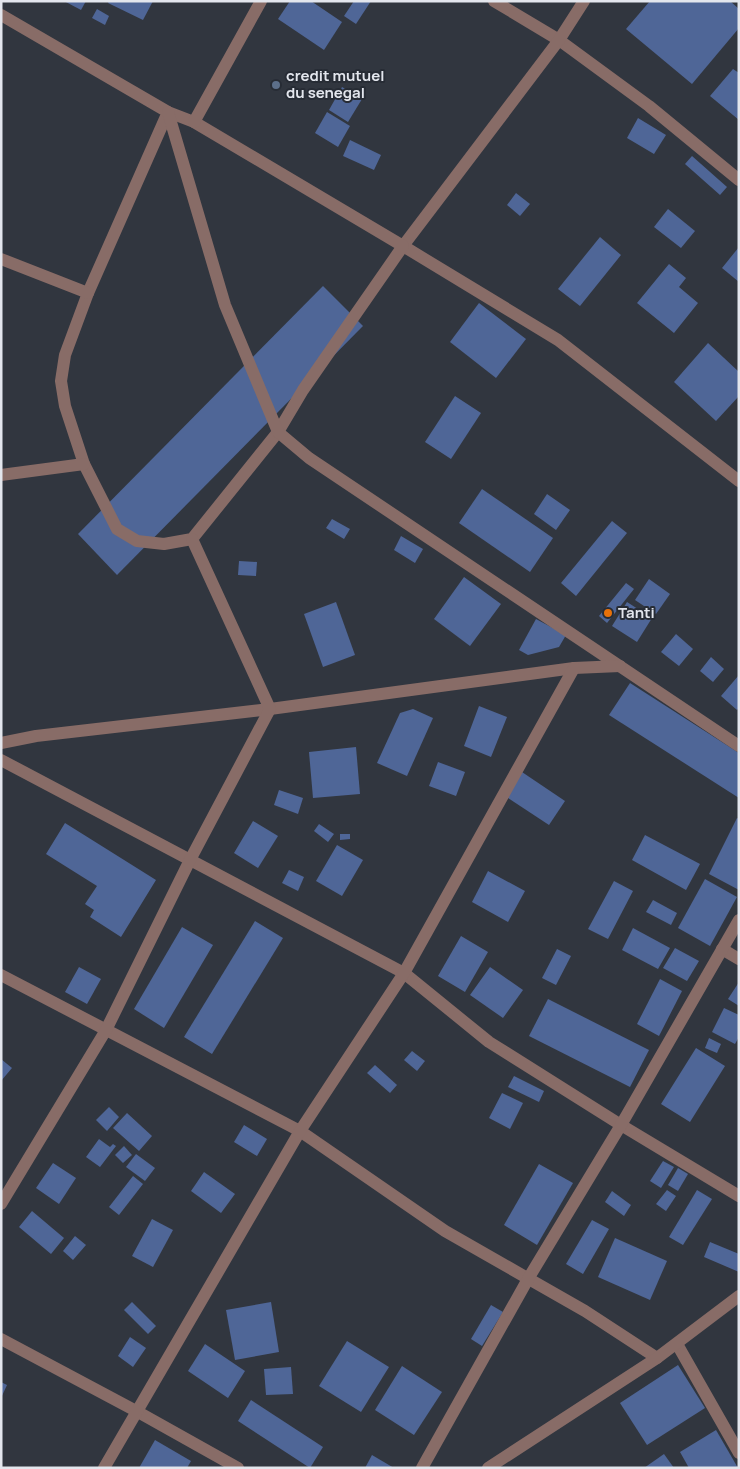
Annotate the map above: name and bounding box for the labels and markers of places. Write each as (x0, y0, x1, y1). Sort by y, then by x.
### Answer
place label: credit mutuel du senegal (286, 65, 384, 103)
marker: credit mutuel du senegal (270, 79, 282, 91)
place label: Tanti (618, 602, 655, 623)
marker: Tanti (602, 607, 614, 619)

